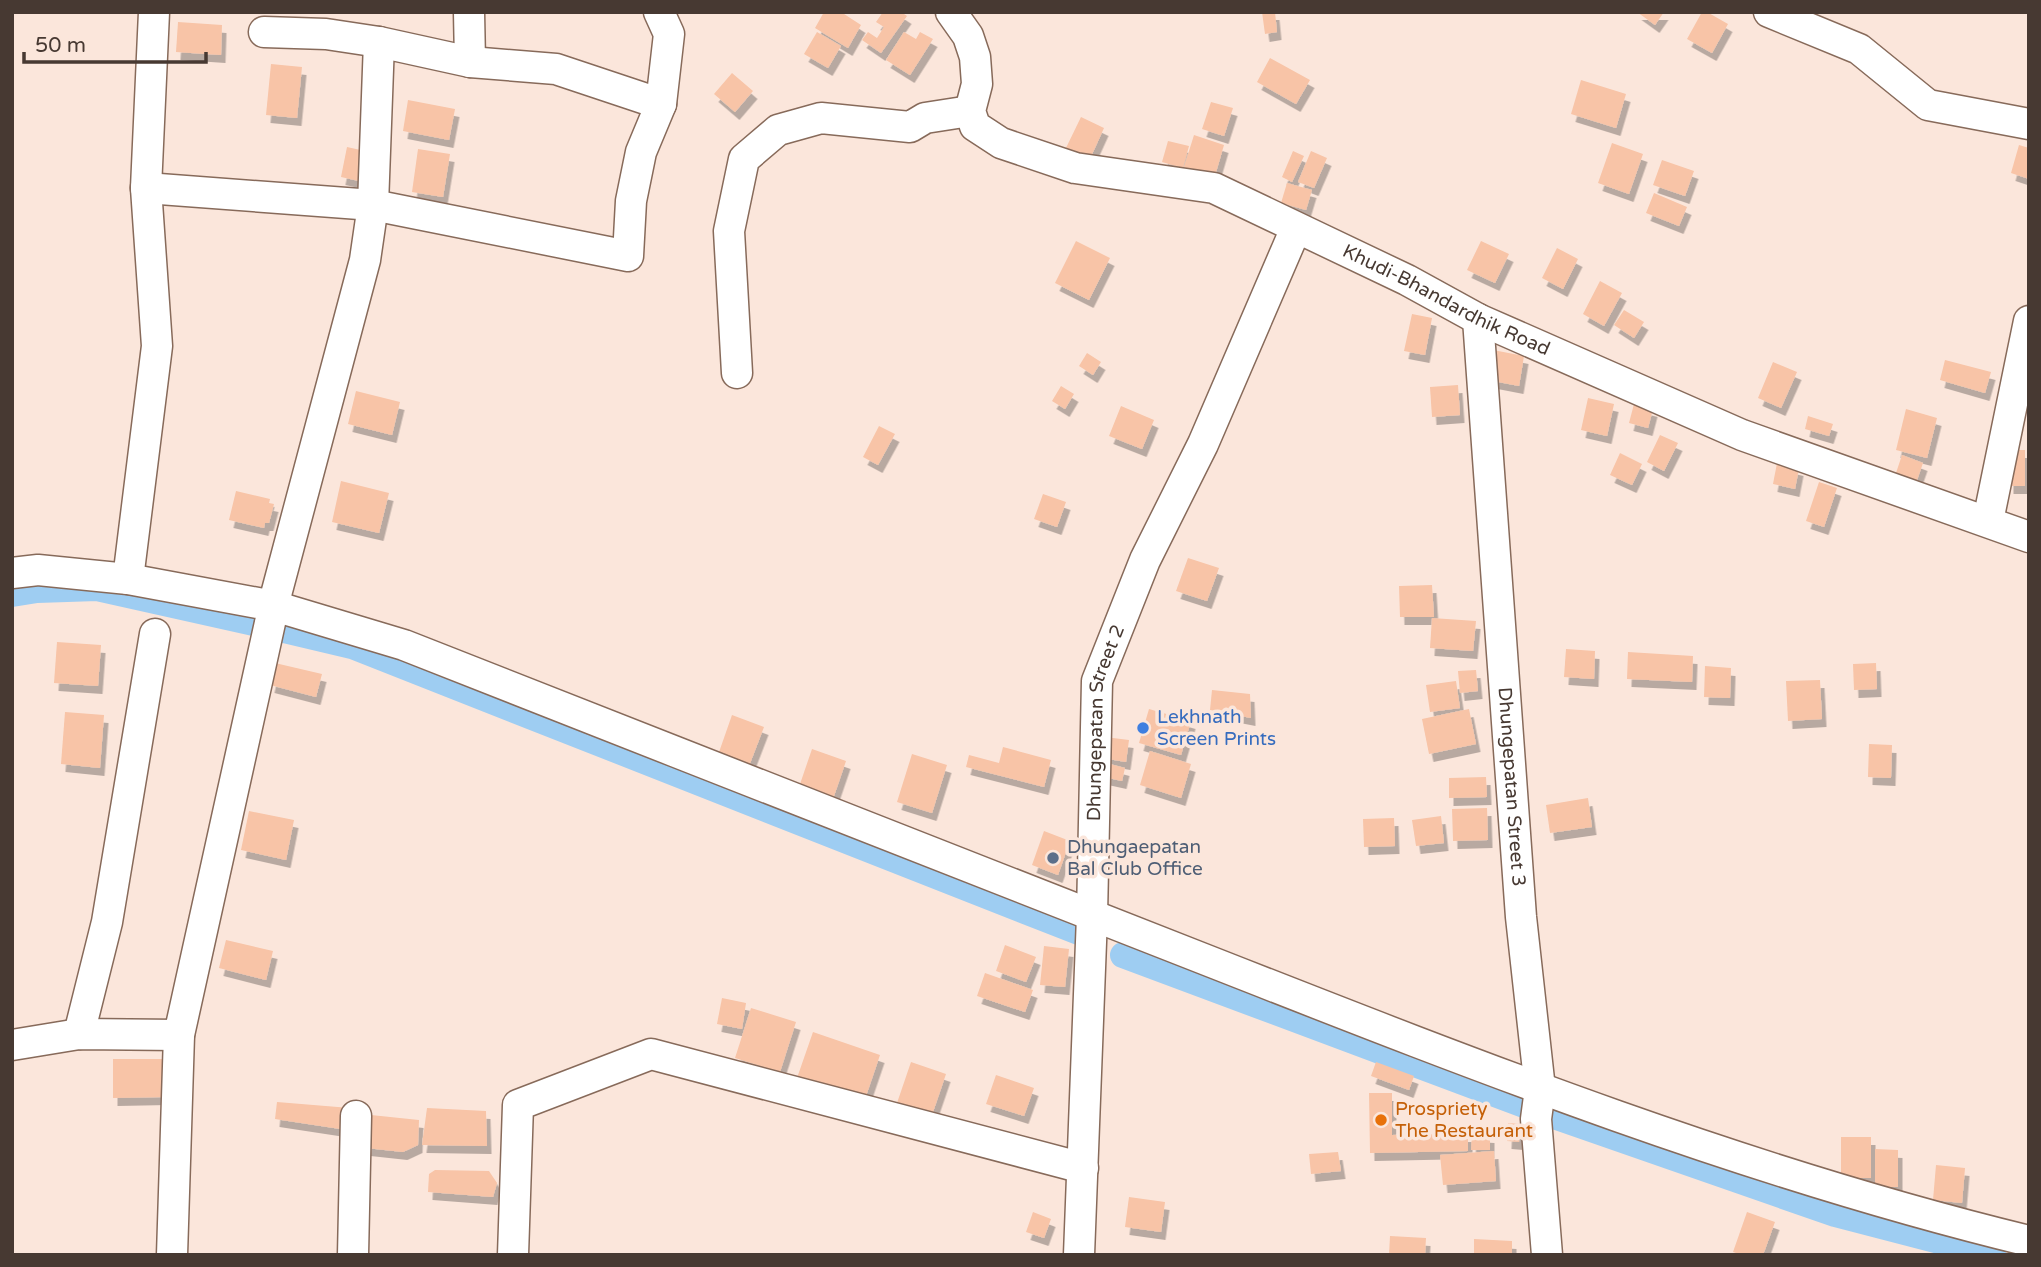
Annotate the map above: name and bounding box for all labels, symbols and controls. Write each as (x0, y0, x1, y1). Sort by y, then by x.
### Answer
scale bar (24, 21, 206, 65)
text: 50 m (35, 33, 86, 58)
street label: Khudi-Bhandardhik Road (1339, 240, 1553, 360)
street label: Dhungepatan Street 2 (1083, 622, 1129, 821)
street label: Dhungepatan Street 3 (1494, 686, 1530, 887)
place label: Lekhnath Screen Prints (1157, 706, 1276, 750)
marker: Lekhnath Screen Prints (1135, 720, 1151, 736)
place label: Dhungaepatan Bal Club Office (1067, 836, 1203, 880)
marker: Dhungaepatan Bal Club Office (1045, 850, 1061, 866)
place label: Prospriety The Restaurant (1395, 1098, 1533, 1142)
marker: Prospriety The Restaurant (1373, 1112, 1389, 1128)

